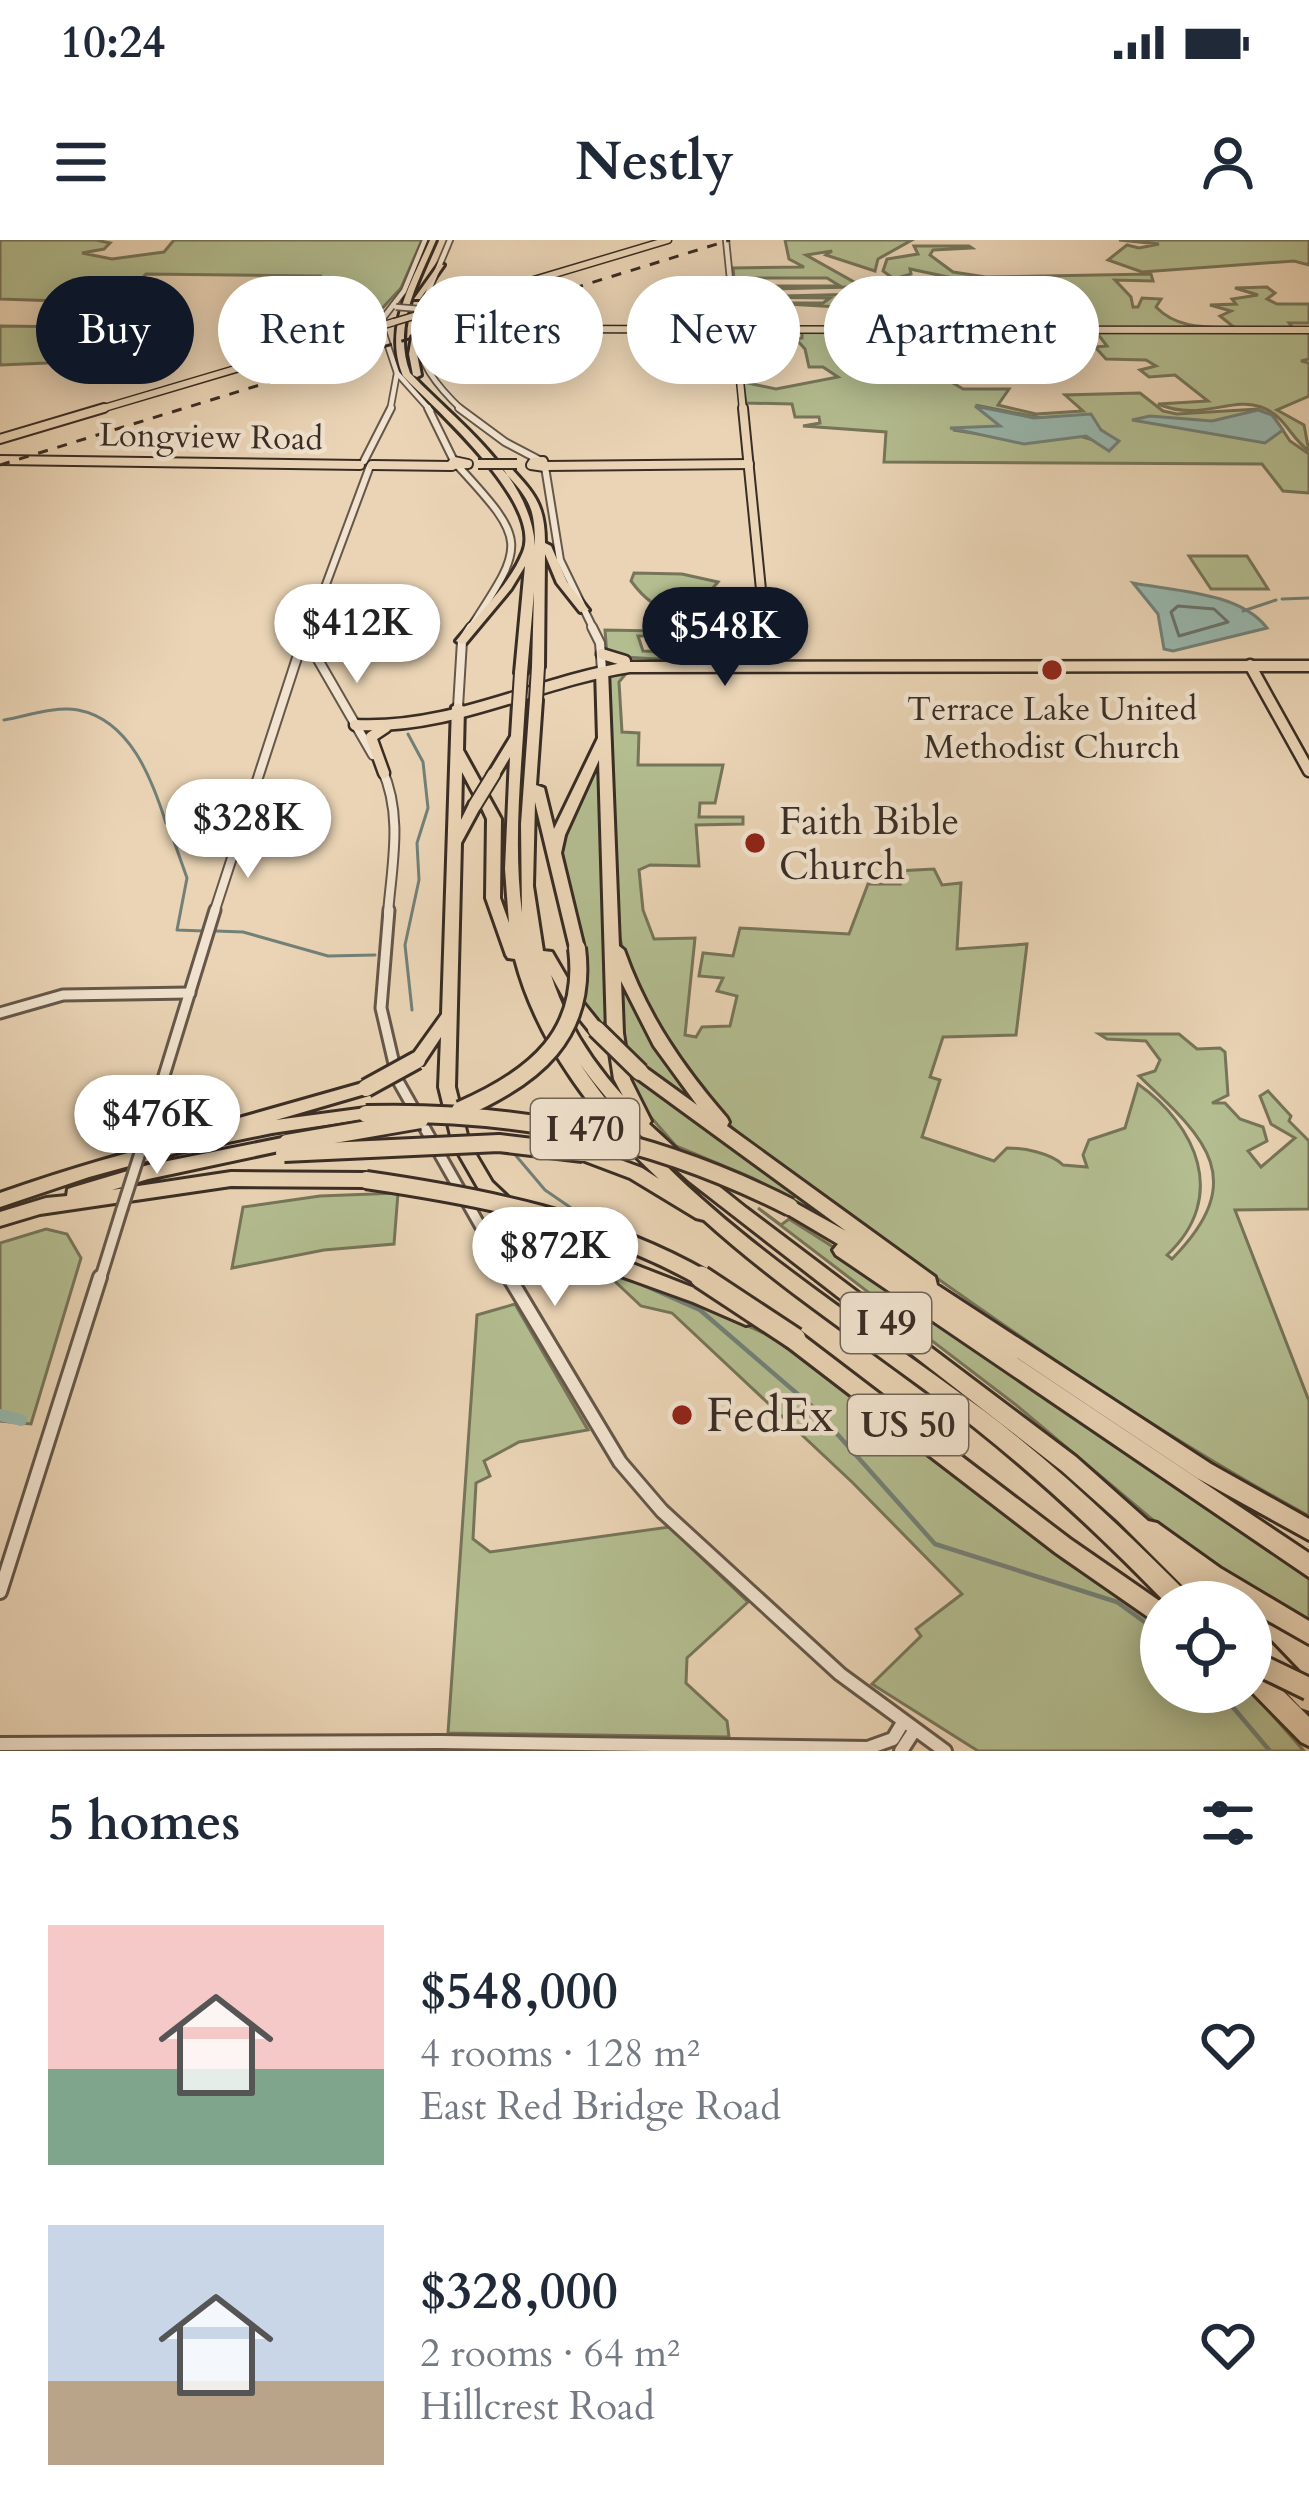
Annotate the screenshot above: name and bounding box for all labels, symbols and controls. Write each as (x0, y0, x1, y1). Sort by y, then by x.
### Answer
text: 10:24 (60, 12, 165, 73)
text: Nestly (575, 126, 734, 199)
icon: menu (48, 129, 114, 195)
icon: person (1195, 129, 1261, 195)
chip: Buy (36, 276, 194, 384)
chip: Rent (218, 276, 387, 384)
chip: Filters (411, 276, 603, 384)
chip: New (627, 276, 800, 384)
chip: Apartment (824, 276, 1099, 384)
street label: Longview Road (99, 413, 324, 461)
pin: $412K (273, 584, 441, 686)
pin: $548K (641, 587, 809, 689)
text: $412K (301, 596, 413, 649)
text: $548K (669, 599, 781, 652)
marker: Terrace Lake United Methodist Church (1039, 657, 1065, 683)
place label: Terrace Lake United Methodist Church (907, 687, 1197, 770)
pin: $328K (164, 779, 332, 881)
text: $328K (192, 791, 304, 844)
place label: Faith Bible Church (779, 795, 959, 893)
marker: Faith Bible Church (742, 830, 768, 856)
pin: $476K (73, 1075, 241, 1177)
text: $476K (101, 1087, 213, 1140)
road number: I 470 (531, 1099, 639, 1159)
pin: $872K (471, 1207, 639, 1309)
text: $872K (499, 1219, 611, 1272)
road number: I 49 (841, 1293, 931, 1353)
place label: FedEx (706, 1383, 834, 1448)
road number: US 50 (848, 1395, 968, 1455)
marker: FedEx (669, 1402, 695, 1428)
map controls (1140, 1581, 1272, 1713)
button: locate (1140, 1581, 1272, 1713)
text: 5 homes (48, 1788, 240, 1858)
icon: filters (1195, 1790, 1261, 1856)
text: $548,000 (420, 1957, 618, 2027)
icon: home (144, 1973, 288, 2117)
icon: heart (1195, 2012, 1261, 2078)
text: 4 rooms · 128 m² (420, 2027, 700, 2080)
text: East Red Bridge Road (420, 2080, 781, 2133)
text: $328,000 (420, 2257, 618, 2327)
icon: home (144, 2273, 288, 2417)
icon: heart (1195, 2312, 1261, 2378)
text: 2 rooms · 64 m² (420, 2327, 680, 2380)
text: Hillcrest Road (420, 2380, 655, 2433)

